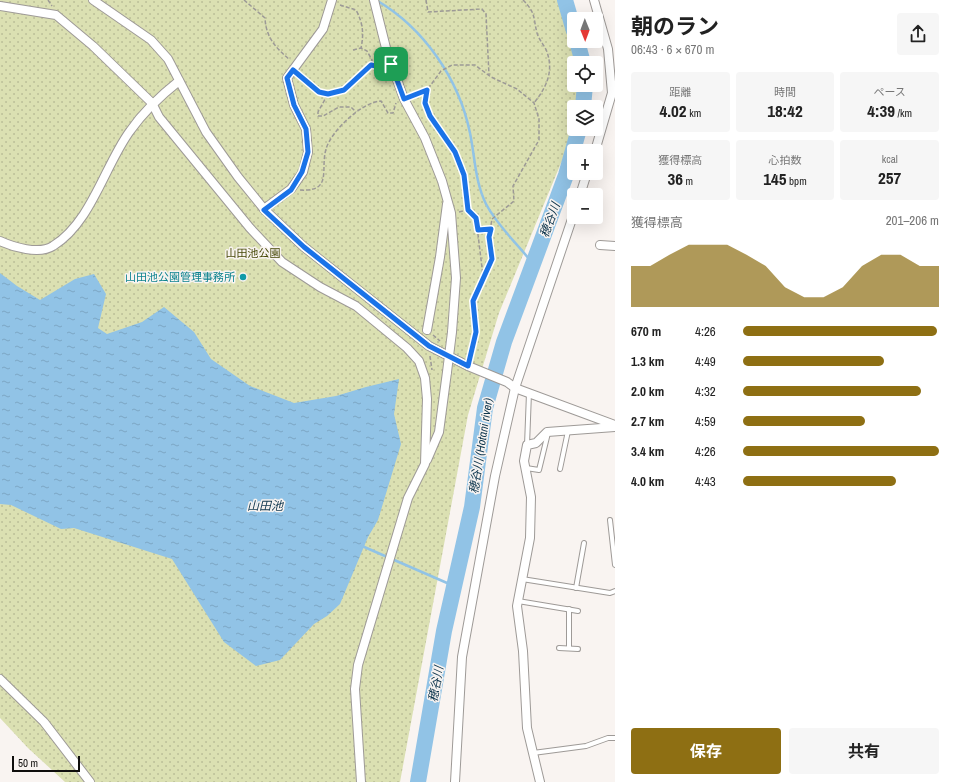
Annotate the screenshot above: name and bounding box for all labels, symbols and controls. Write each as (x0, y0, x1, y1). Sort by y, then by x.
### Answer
text: 朝のラン (631, 11, 719, 41)
north arrow (567, 12, 603, 48)
map controls (567, 12, 603, 224)
button: share (897, 13, 939, 55)
text: 06:43 · 6 × 670 m (631, 41, 714, 58)
pin (374, 47, 408, 81)
icon: arrive (380, 53, 402, 75)
button: locate (567, 56, 603, 92)
text: 距離 (669, 85, 691, 99)
text: 時間 (774, 85, 796, 99)
text: ペース (873, 85, 906, 99)
text: 4.02 (659, 99, 687, 122)
text: 18:42 (767, 99, 803, 122)
text: 4:39 (867, 99, 895, 122)
button: layers (567, 100, 603, 136)
text: km (687, 106, 701, 120)
text: /km (895, 106, 912, 120)
button: + (567, 144, 603, 180)
text: kcal (882, 152, 898, 166)
text: 獲得標高 (658, 153, 702, 167)
text: 心拍数 (768, 153, 801, 167)
text: 257 (878, 166, 901, 189)
text: 36 (668, 167, 683, 190)
text: 145 (763, 167, 787, 190)
text: m (683, 174, 693, 188)
text: bpm (787, 174, 807, 188)
button: − (567, 188, 603, 224)
water label: 穂谷川 (536, 198, 564, 240)
text: 201–206 m (886, 212, 939, 229)
text: 獲得標高 (631, 214, 683, 231)
park label: 山田池公園 (226, 246, 281, 260)
place label: 山田池公園管理事務所 (125, 270, 236, 284)
marker: 山田池公園管理事務所 (238, 272, 248, 282)
text: 670 m (631, 323, 661, 340)
text: 4:26 (695, 323, 716, 340)
text: 1.3 km (631, 353, 664, 370)
text: 4:49 (695, 353, 716, 370)
text: 2.0 km (631, 383, 664, 400)
text: 4:32 (695, 383, 716, 400)
water label: 穂谷川 (Hotani river) (466, 397, 496, 495)
text: 2.7 km (631, 413, 664, 430)
text: 4:59 (695, 413, 716, 430)
text: 3.4 km (631, 443, 664, 460)
text: 4:26 (695, 443, 716, 460)
text: 4.0 km (631, 473, 664, 490)
text: 4:43 (695, 473, 716, 490)
water label: 山田池 (247, 498, 284, 514)
water label: 穂谷川 (425, 663, 447, 703)
button: 保存 (631, 728, 781, 774)
button: 共有 (789, 728, 939, 774)
scale bar (12, 754, 80, 773)
text: 50 m (18, 756, 38, 770)

